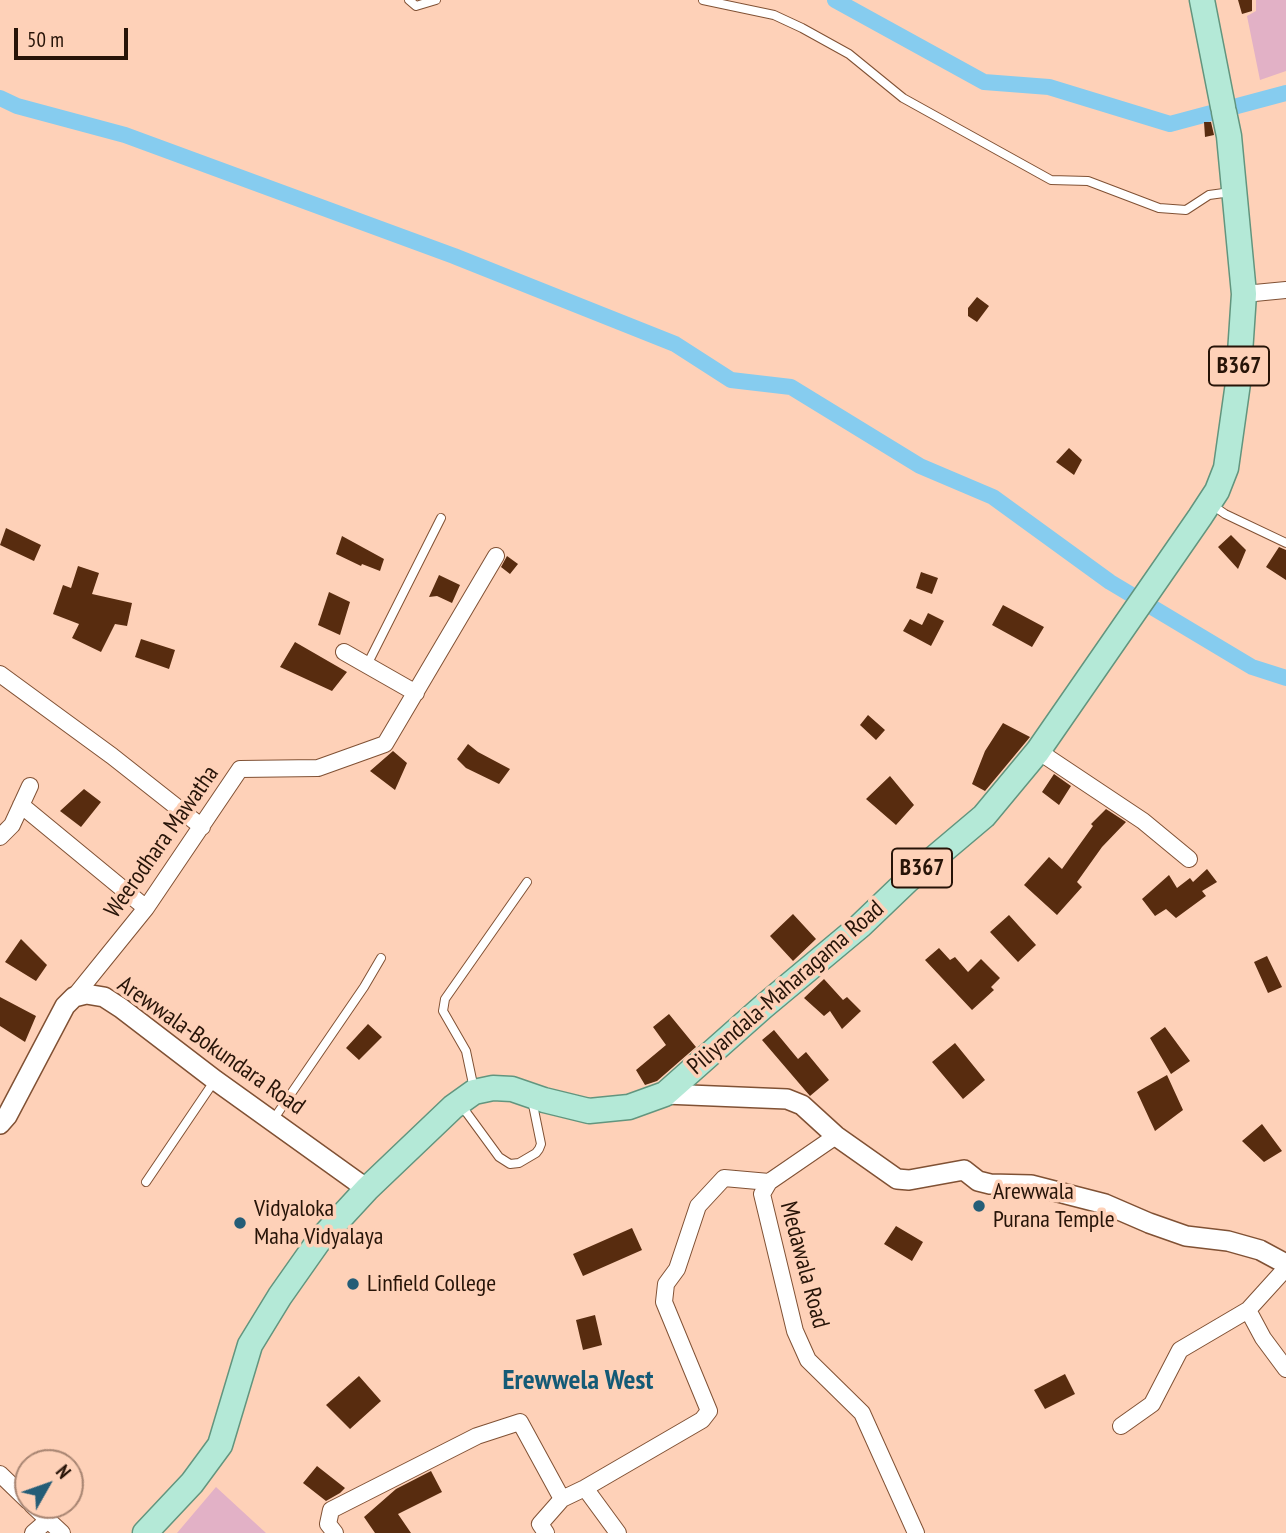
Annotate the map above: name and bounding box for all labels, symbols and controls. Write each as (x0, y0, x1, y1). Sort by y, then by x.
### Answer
scale bar (18, 14, 131, 58)
text: 50 m (27, 26, 64, 53)
road number: B367 (1209, 346, 1269, 386)
street label: Weerodhara Mawatha (99, 760, 225, 924)
road number: B367 (892, 848, 952, 888)
street label: Piliyandala-Maharagama Road (682, 895, 890, 1081)
street label: Arewwala-Bokundara Road (112, 971, 310, 1121)
place label: Arewwala Purana Temple (993, 1178, 1115, 1234)
place label: Vidyaloka Maha Vidyalaya (254, 1195, 383, 1251)
street label: Medawala Road (773, 1198, 835, 1332)
marker: Arewwala Purana Temple (971, 1198, 987, 1214)
marker: Vidyaloka Maha Vidyalaya (232, 1215, 248, 1231)
place label: Linfield College (367, 1270, 496, 1298)
marker: Linfield College (345, 1276, 361, 1292)
district label: Erewwela West (503, 1364, 653, 1398)
north arrow (14, 1449, 84, 1519)
text: N (51, 1460, 76, 1483)

